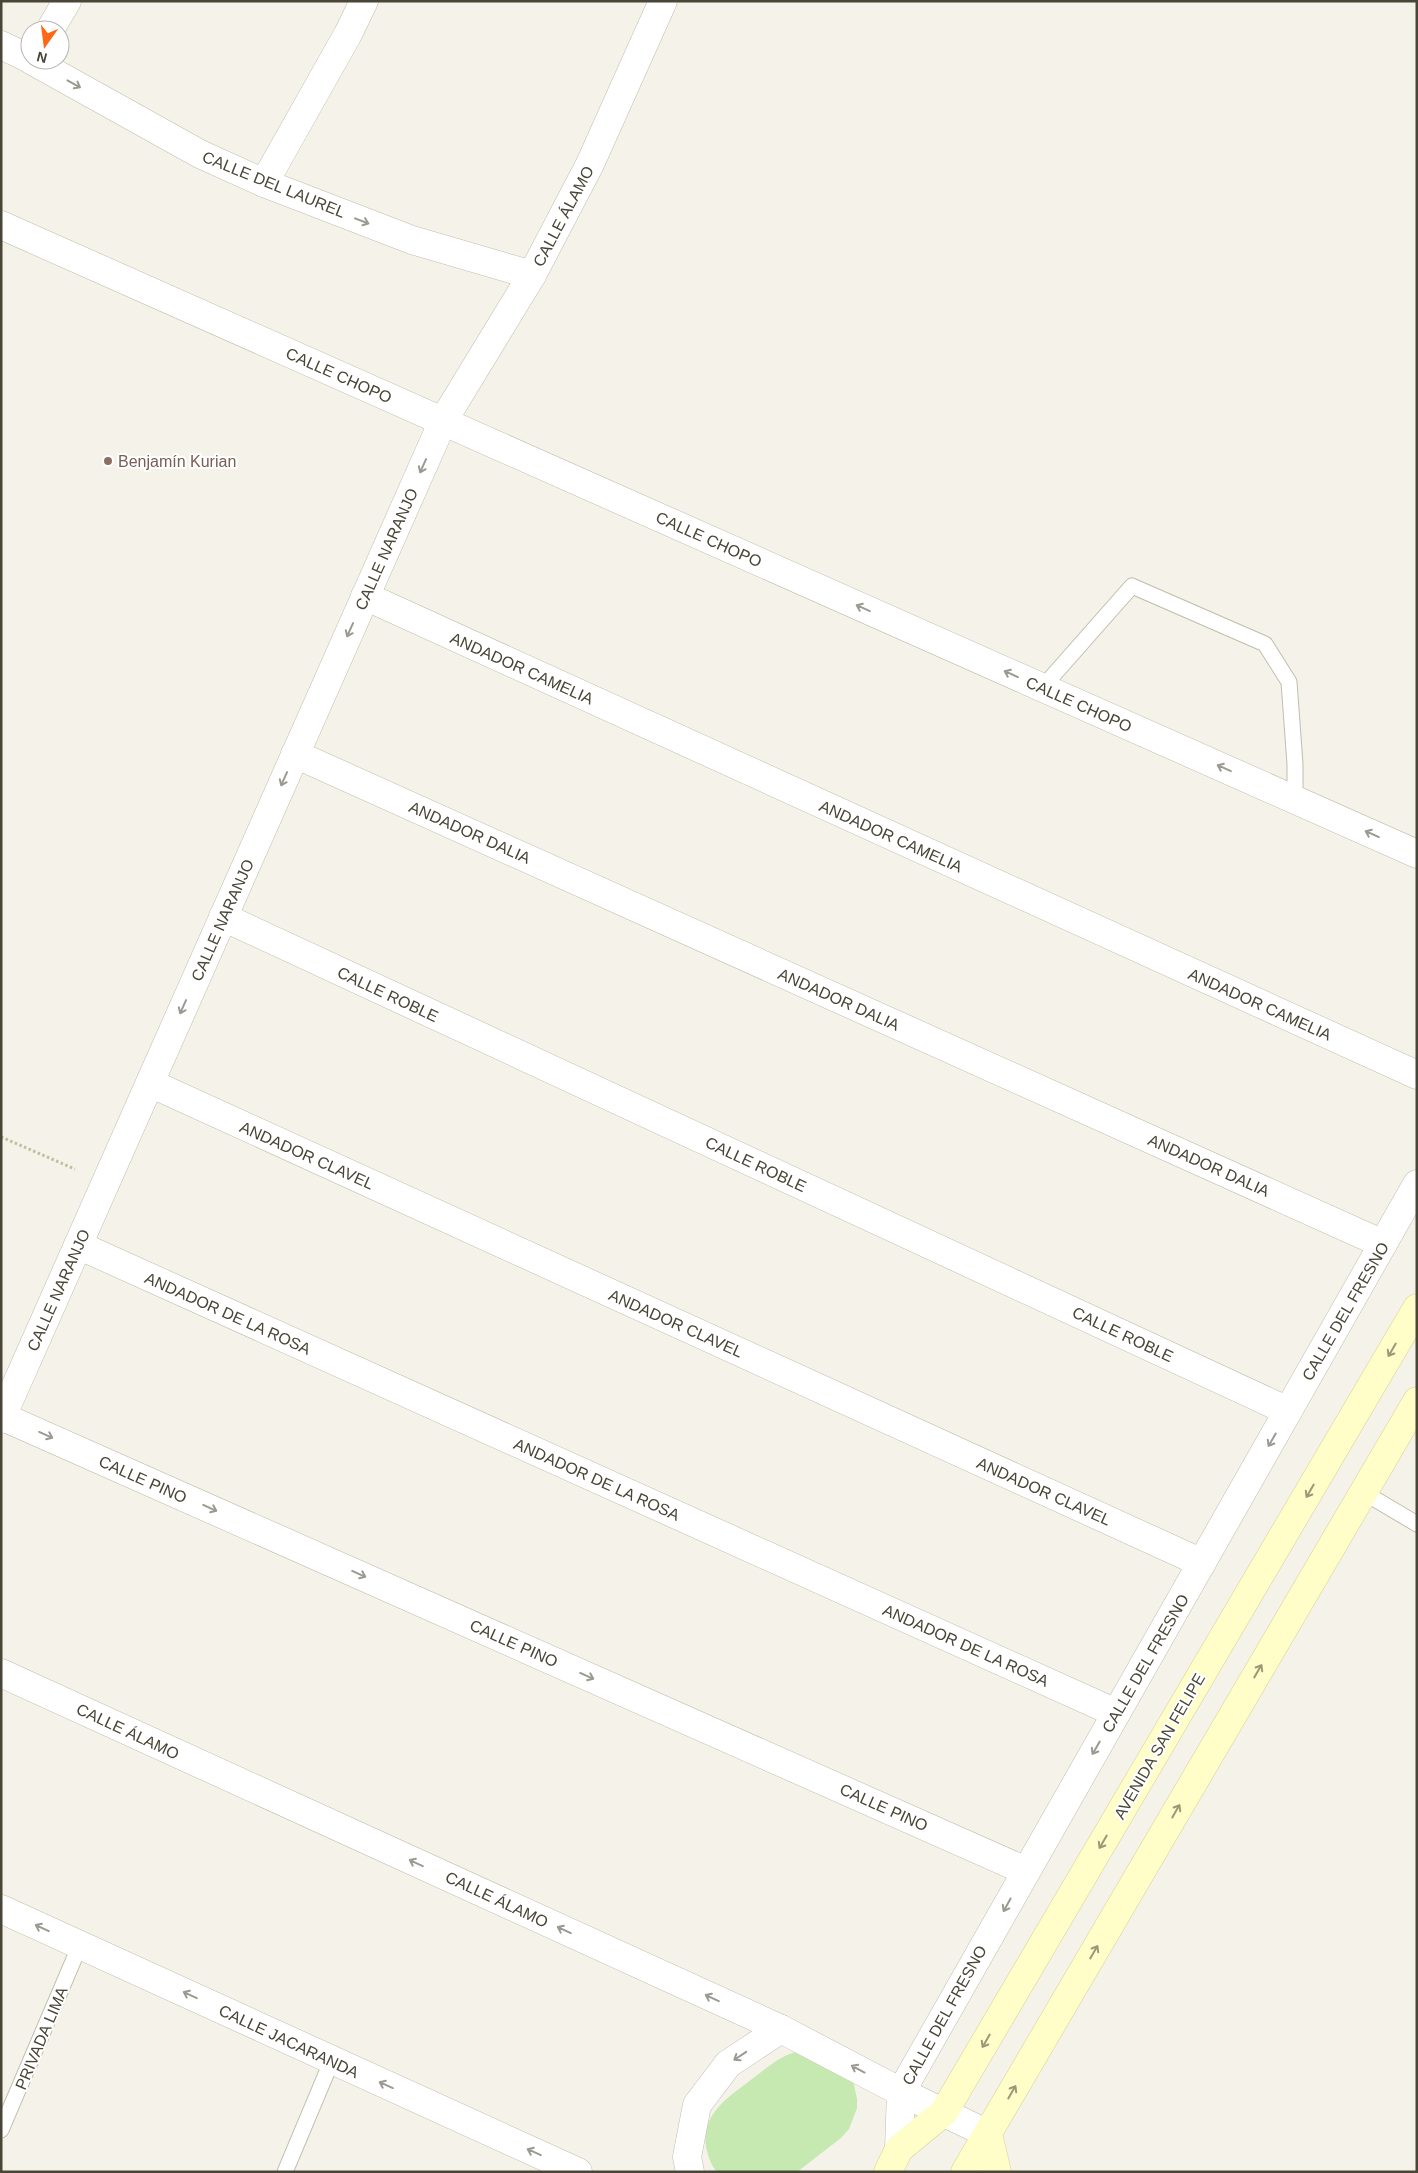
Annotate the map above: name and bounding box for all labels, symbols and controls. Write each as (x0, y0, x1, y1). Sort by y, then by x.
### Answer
north arrow (20, 20, 70, 70)
text: N (35, 49, 49, 67)
one-way arrow (66, 79, 81, 89)
street label: CALLE DEL LAUREL (200, 148, 348, 221)
street label: CALLE ÁLAMO (529, 163, 597, 269)
one-way arrow (354, 216, 369, 226)
street label: CALLE CHOPO (283, 345, 394, 406)
place label: Benjamín Kurian (118, 453, 236, 470)
marker: Benjamín Kurian (102, 455, 114, 467)
one-way arrow (417, 458, 427, 473)
street label: CALLE NARANJO (352, 486, 421, 613)
street label: CALLE CHOPO (653, 509, 764, 570)
one-way arrow (856, 602, 871, 612)
one-way arrow (345, 622, 355, 637)
street label: ANDADOR CAMELIA (448, 629, 596, 708)
one-way arrow (1004, 668, 1019, 678)
street label: CALLE CHOPO (1023, 674, 1134, 735)
one-way arrow (1217, 763, 1232, 773)
one-way arrow (279, 771, 289, 786)
street label: ANDADOR CAMELIA (817, 797, 965, 876)
street label: ANDADOR DALIA (407, 798, 533, 867)
one-way arrow (1365, 829, 1380, 839)
street label: CALLE NARANJO (188, 857, 257, 984)
street label: CALLE ROBLE (335, 964, 441, 1025)
street label: ANDADOR DALIA (776, 965, 902, 1034)
street label: ANDADOR CAMELIA (1186, 965, 1334, 1044)
one-way arrow (178, 999, 188, 1014)
street label: ANDADOR CLAVEL (237, 1118, 376, 1193)
street label: ANDADOR DALIA (1146, 1131, 1272, 1200)
street label: CALLE ROBLE (703, 1134, 809, 1195)
street label: CALLE NARANJO (24, 1227, 93, 1354)
street label: CALLE DEL FRESNO (1299, 1239, 1392, 1383)
street label: ANDADOR DE LA ROSA (142, 1269, 314, 1358)
street label: ANDADOR CLAVEL (606, 1286, 745, 1361)
street label: CALLE ROBLE (1070, 1304, 1176, 1365)
one-way arrow (1387, 1343, 1397, 1358)
one-way arrow (38, 1431, 53, 1441)
one-way arrow (1266, 1432, 1276, 1446)
street label: ANDADOR DE LA ROSA (511, 1435, 683, 1524)
street label: CALLE PINO (96, 1453, 189, 1506)
street label: ANDADOR CLAVEL (974, 1454, 1113, 1529)
one-way arrow (1304, 1483, 1314, 1497)
one-way arrow (202, 1504, 217, 1514)
one-way arrow (351, 1570, 366, 1580)
street label: CALLE DEL FRESNO (1099, 1591, 1192, 1735)
street label: ANDADOR DE LA ROSA (880, 1601, 1052, 1690)
street label: CALLE PINO (467, 1617, 560, 1670)
one-way arrow (1254, 1665, 1264, 1679)
one-way arrow (579, 1671, 594, 1681)
street label: AVENIDA SAN FELIPE (1111, 1671, 1208, 1822)
street label: CALLE ÁLAMO (74, 1699, 182, 1763)
one-way arrow (1091, 1741, 1101, 1756)
street label: CALLE PINO (837, 1781, 930, 1834)
one-way arrow (1172, 1805, 1182, 1819)
one-way arrow (1098, 1834, 1108, 1849)
one-way arrow (409, 1857, 424, 1867)
street label: CALLE ÁLAMO (443, 1867, 551, 1931)
one-way arrow (1001, 1897, 1011, 1911)
one-way arrow (35, 1922, 50, 1932)
one-way arrow (557, 1925, 572, 1934)
street label: CALLE DEL FRESNO (899, 1943, 990, 2088)
one-way arrow (1090, 1945, 1100, 1959)
street label: PRIVADA LIMA (12, 1984, 71, 2092)
one-way arrow (183, 1990, 198, 2000)
one-way arrow (705, 1992, 720, 2002)
street label: CALLE JACARANDA (216, 2002, 362, 2081)
one-way arrow (980, 2034, 990, 2048)
one-way arrow (734, 2051, 748, 2061)
one-way arrow (851, 2064, 865, 2074)
one-way arrow (379, 2079, 394, 2089)
one-way arrow (1008, 2085, 1018, 2100)
one-way arrow (527, 2146, 542, 2156)

